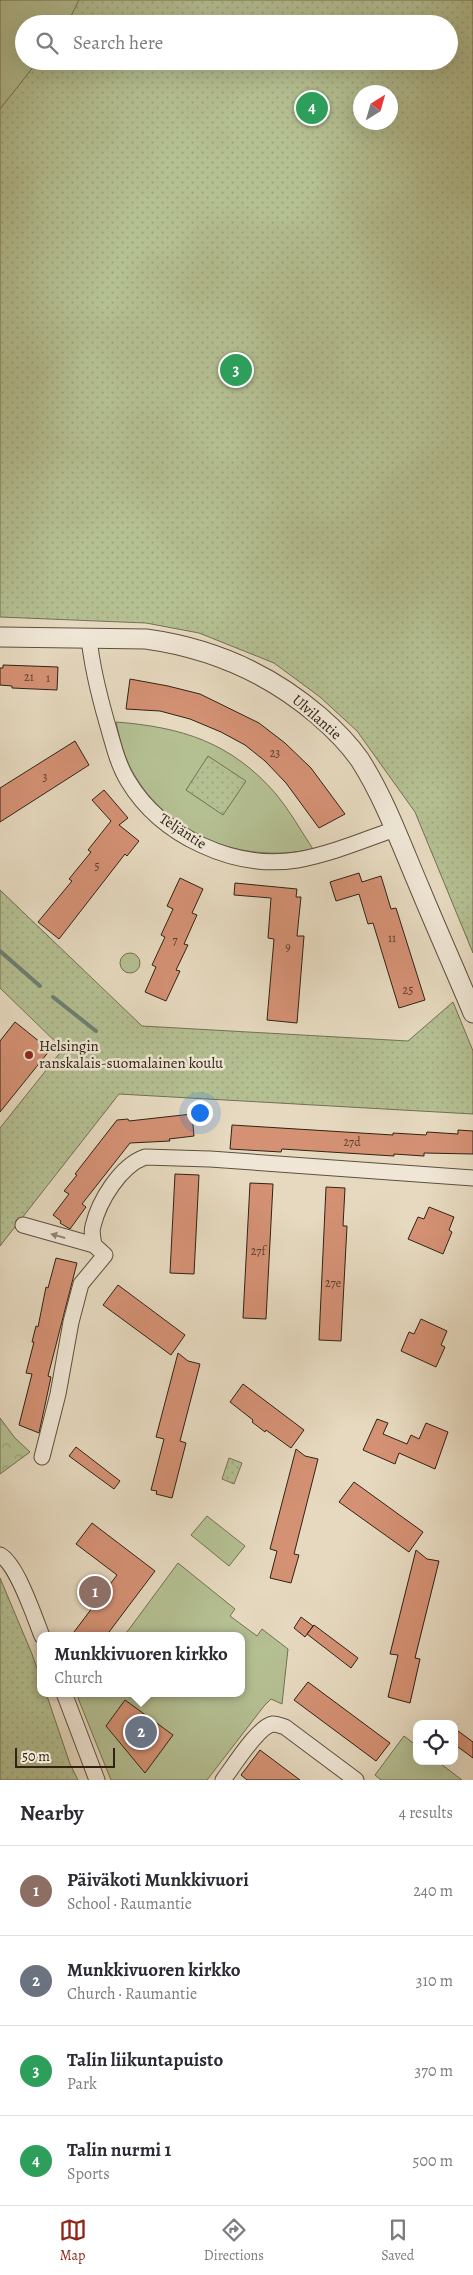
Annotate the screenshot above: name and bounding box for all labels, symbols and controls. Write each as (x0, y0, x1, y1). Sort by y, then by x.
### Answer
search box (15, 15, 458, 70)
icon: search (33, 29, 61, 57)
text: Search here (73, 30, 163, 56)
north arrow (353, 85, 398, 130)
pin: 4 (296, 89, 328, 127)
pin: 3 (220, 351, 252, 389)
house number: 21 (24, 669, 34, 685)
house number: 1 (46, 670, 50, 686)
street label: Ulvilantie (288, 690, 346, 744)
house number: 23 (270, 745, 280, 761)
house number: 3 (43, 769, 48, 785)
street label: Teljäntie (156, 808, 211, 854)
house number: 5 (94, 858, 100, 874)
house number: 11 (388, 930, 396, 946)
house number: 7 (172, 932, 178, 948)
house number: 9 (285, 939, 291, 955)
house number: 25 (403, 982, 413, 998)
place label: Helsingin ranskalais-suomalainen koulu (39, 1036, 224, 1073)
marker: Helsingin ranskalais-suomalainen koulu (23, 1049, 35, 1061)
your location (187, 1100, 213, 1126)
house number: 27d (343, 1134, 361, 1150)
one-way arrow (51, 1232, 66, 1240)
house number: 27f (251, 1243, 267, 1259)
house number: 27e (325, 1275, 341, 1291)
pin: 1 (79, 1573, 111, 1611)
popup (37, 1632, 245, 1697)
text: Munkkivuoren kirkko (54, 1641, 228, 1667)
text: Church (54, 1667, 103, 1689)
pin: 2 (125, 1713, 157, 1751)
map controls (413, 1720, 458, 1765)
button: locate (413, 1720, 458, 1765)
scale bar (15, 1745, 115, 1768)
text: 50 m (22, 1747, 50, 1766)
text: Nearby (20, 1799, 83, 1827)
text: 4 results (399, 1802, 453, 1824)
text: Päiväkoti Munkkivuori (67, 1867, 249, 1893)
text: 1 (33, 1880, 39, 1902)
text: 240 m (413, 1880, 453, 1902)
text: School · Raumantie (67, 1893, 192, 1915)
text: Munkkivuoren kirkko (67, 1957, 240, 1983)
text: 2 (32, 1970, 40, 1992)
text: 310 m (416, 1970, 453, 1992)
text: Church · Raumantie (67, 1983, 197, 2005)
text: Talin liikuntapuisto (67, 2047, 223, 2073)
text: 3 (33, 2060, 39, 2082)
text: 370 m (415, 2060, 453, 2082)
text: Park (67, 2073, 97, 2095)
text: Talin nurmi 1 (67, 2137, 171, 2163)
text: 4 (32, 2150, 40, 2172)
text: 500 m (413, 2150, 453, 2172)
text: Sports (67, 2163, 110, 2185)
tab: Map (59, 2216, 87, 2265)
tab: Directions (204, 2216, 264, 2265)
tab: Saved (381, 2216, 414, 2265)

